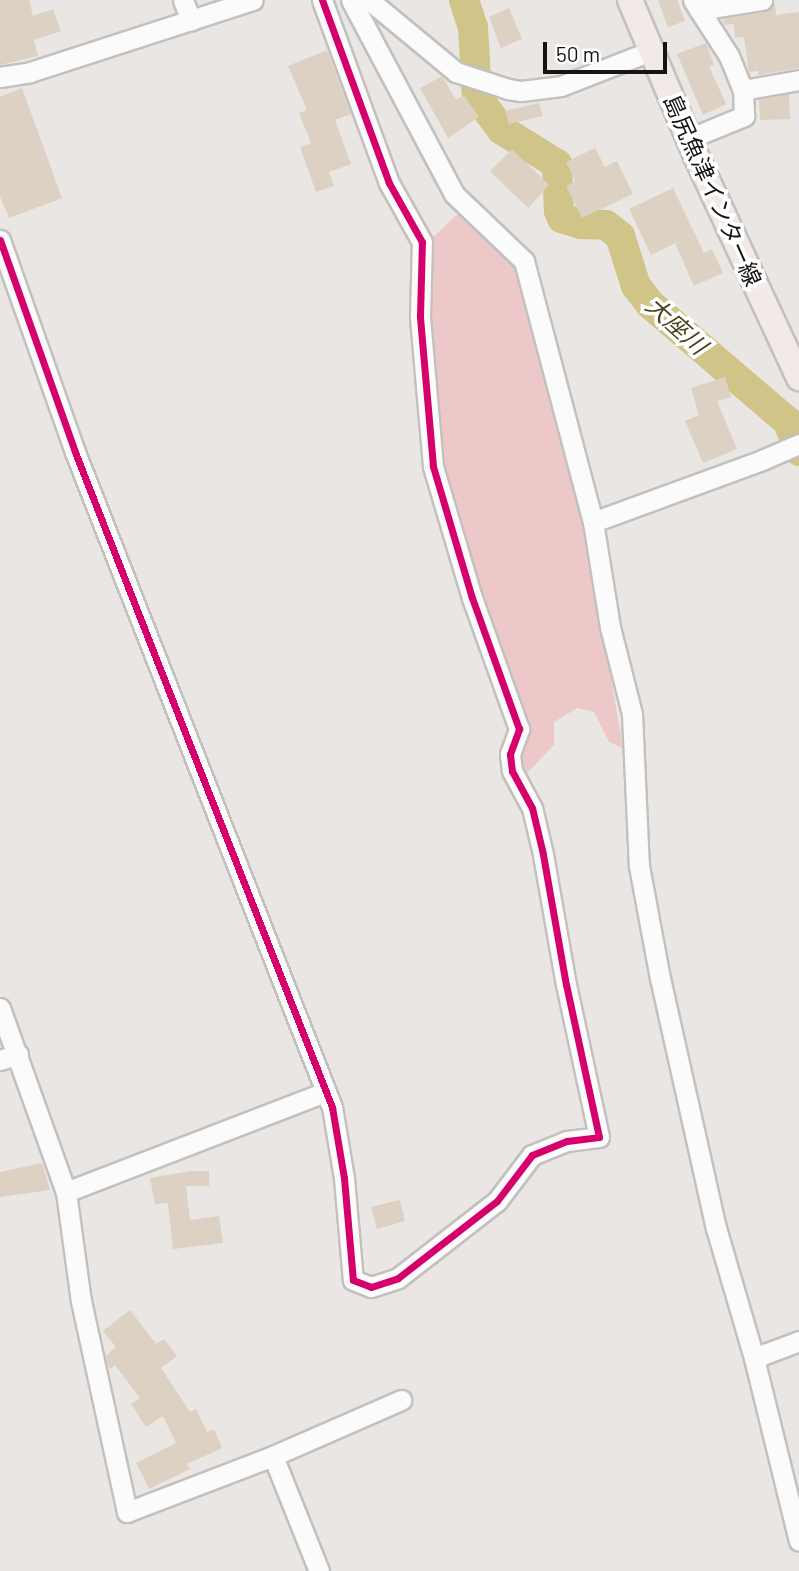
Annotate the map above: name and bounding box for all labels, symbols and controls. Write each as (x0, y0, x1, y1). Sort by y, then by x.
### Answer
scale bar (547, 28, 671, 72)
text: 50 m (556, 41, 600, 66)
street label: 島尻魚津インター線 (658, 90, 768, 290)
water label: 大座川 (641, 290, 713, 360)

